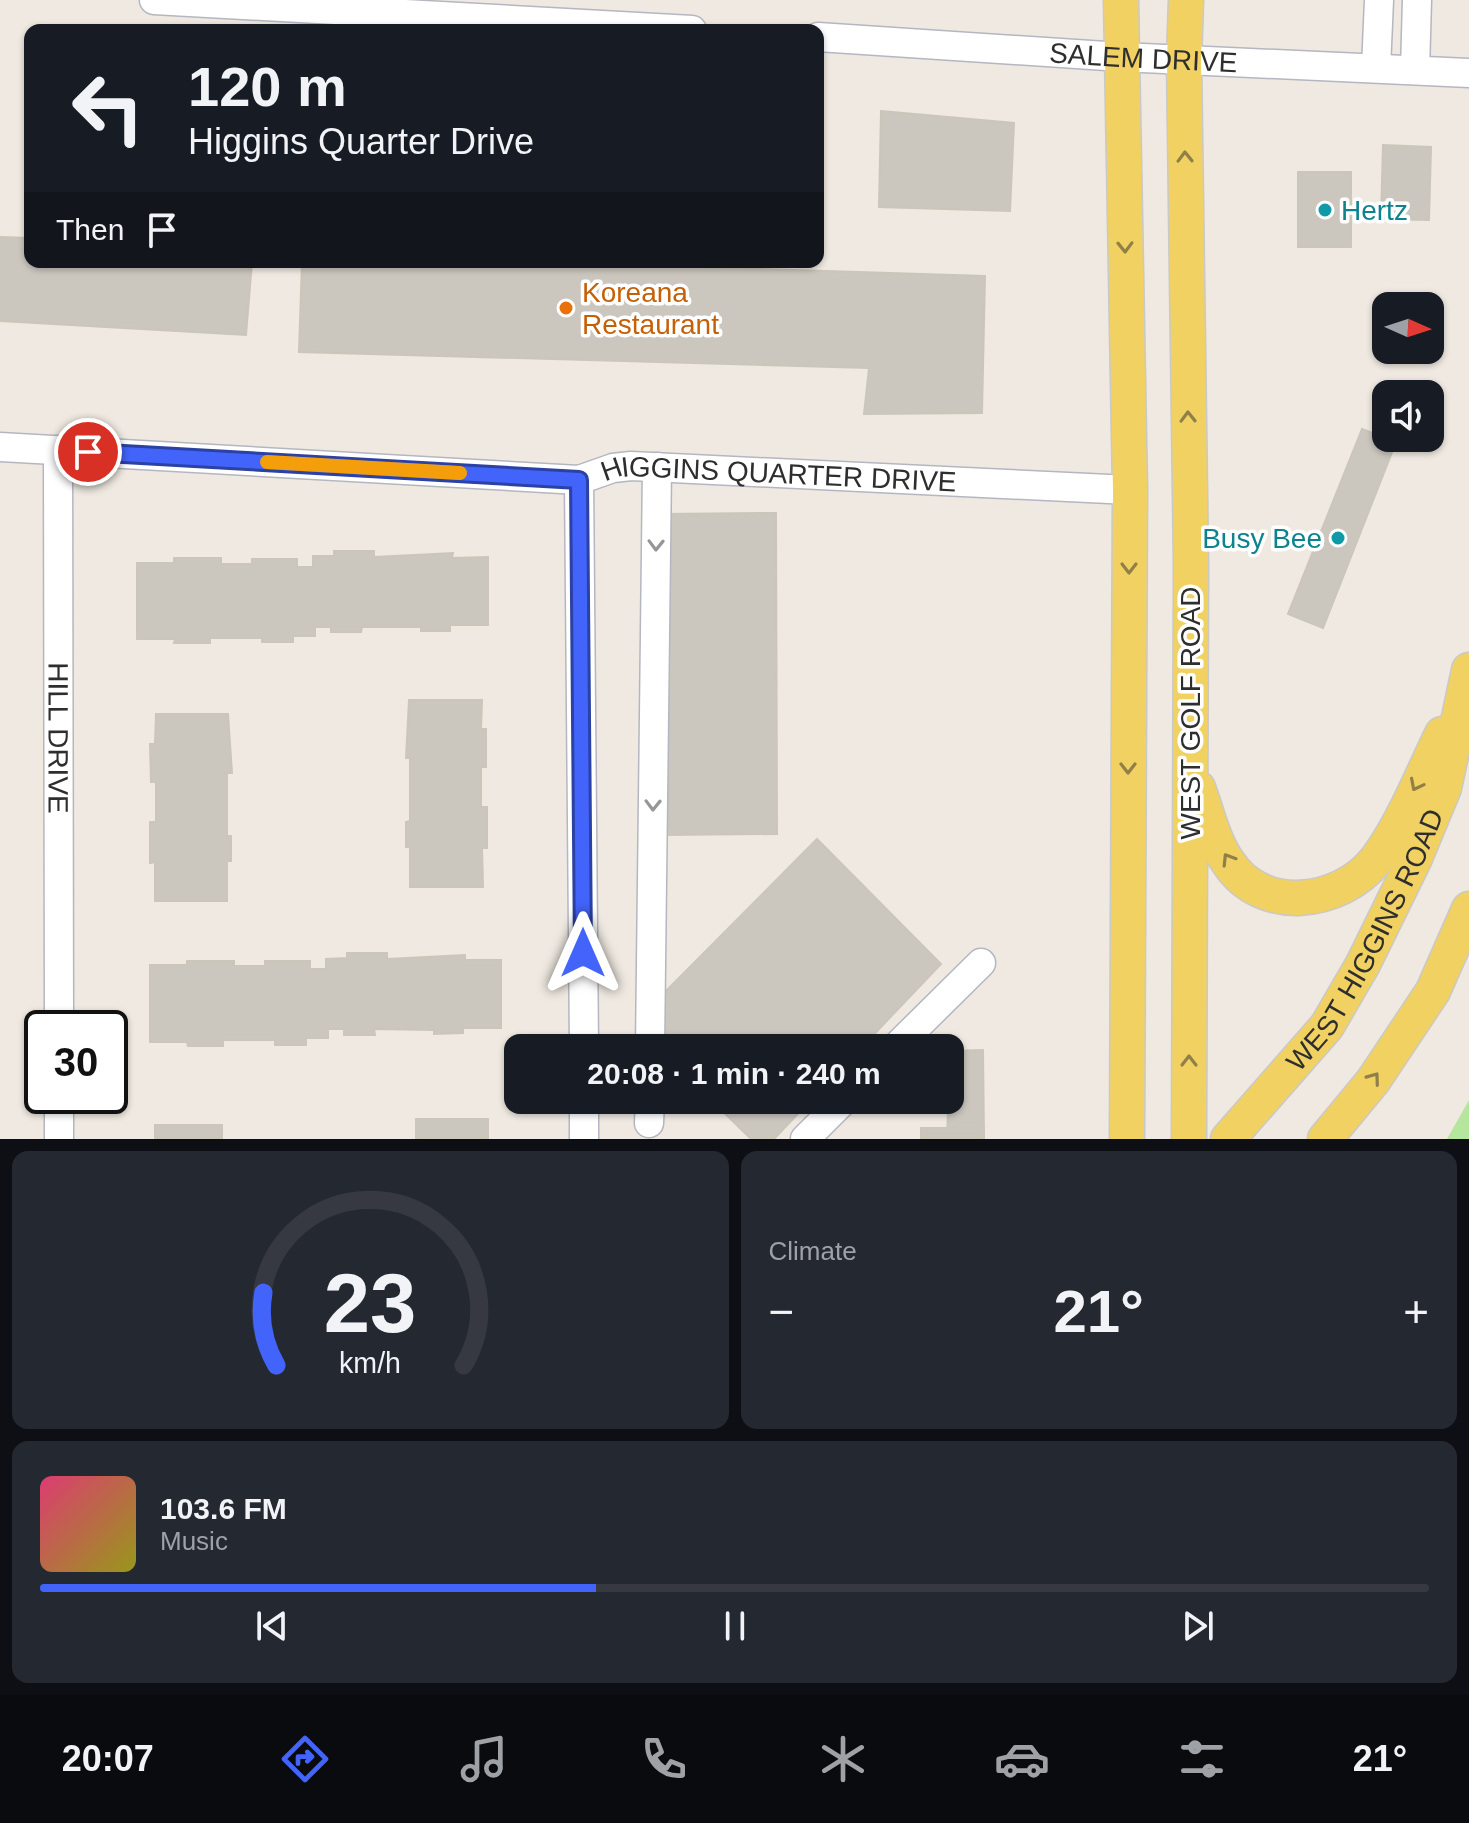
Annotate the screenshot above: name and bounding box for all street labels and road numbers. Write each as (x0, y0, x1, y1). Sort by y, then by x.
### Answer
street label: SALEM DRIVE (1048, 37, 1238, 78)
street label: HIGGINS QUARTER DRIVE (597, 450, 957, 497)
street label: WEST GOLF ROAD (1175, 586, 1206, 840)
street label: HILL DRIVE (43, 662, 74, 814)
street label: WEST HIGGINS ROAD (1280, 804, 1449, 1077)

